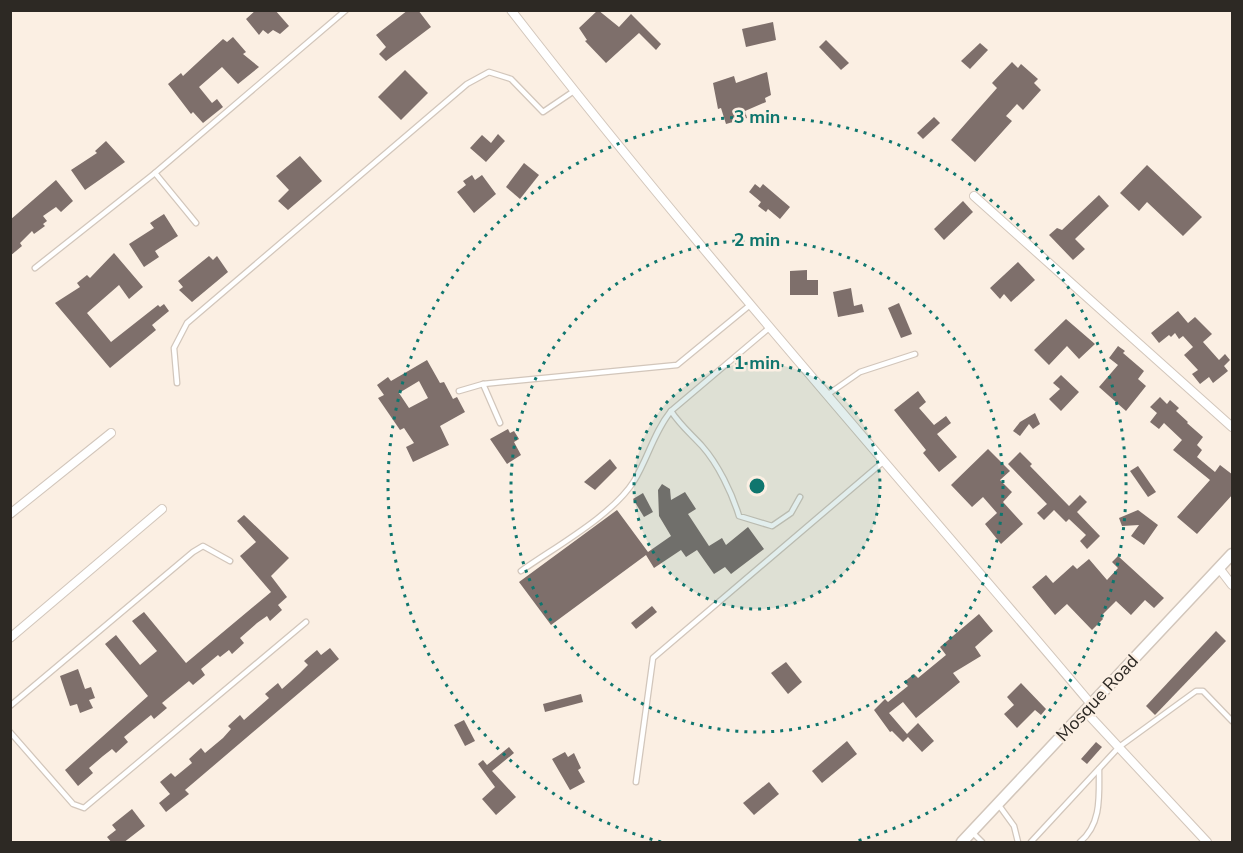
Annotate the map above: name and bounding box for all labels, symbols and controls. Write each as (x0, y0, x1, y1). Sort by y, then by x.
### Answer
text: 3 min (734, 105, 780, 129)
text: 2 min (734, 228, 780, 252)
text: 1 min (734, 351, 780, 375)
centre of rings (747, 476, 767, 496)
street label: Mosque Road (1050, 649, 1144, 747)

